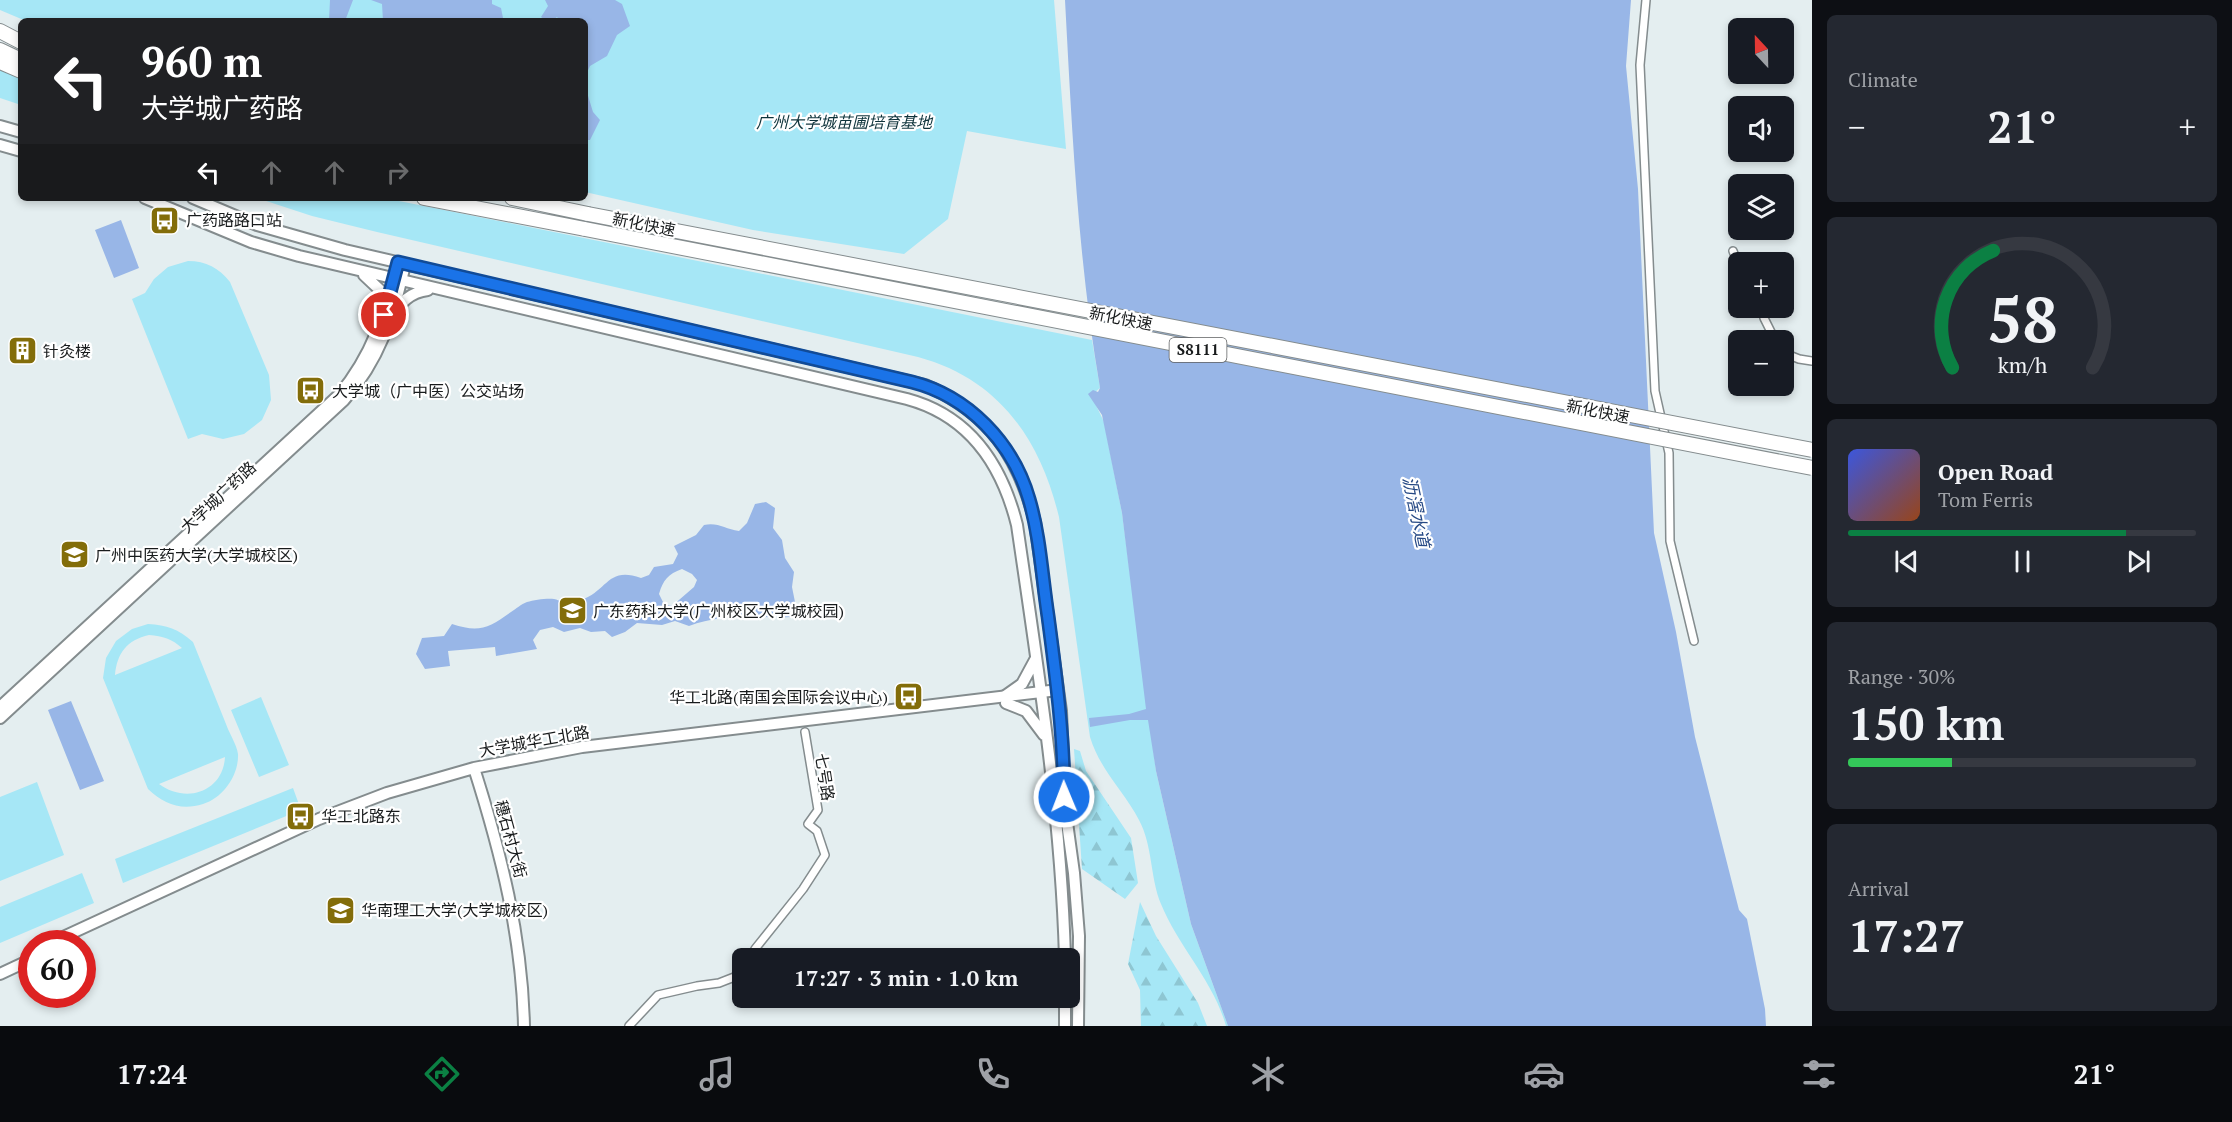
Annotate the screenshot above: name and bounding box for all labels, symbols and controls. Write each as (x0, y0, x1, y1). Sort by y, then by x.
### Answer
north arrow (1728, 18, 1794, 84)
map controls (1728, 18, 1794, 396)
text: 960 m (141, 33, 262, 89)
icon: left (42, 42, 120, 120)
text: Climate (1848, 66, 1918, 93)
text: 大学城广药路 (141, 90, 303, 126)
button: sound (1728, 96, 1794, 162)
text: 21° (1987, 96, 2057, 156)
text: − (1848, 105, 1866, 148)
text: + (2178, 105, 2196, 148)
park label: 广州大学城苗圃培育基地 (756, 111, 934, 133)
icon: left (192, 156, 225, 189)
icon: ahead (255, 156, 288, 189)
icon: ahead (318, 156, 351, 189)
icon: right (381, 156, 414, 189)
button: layers (1728, 174, 1794, 240)
bus stop icon: 广药路路口站 (149, 204, 181, 236)
street label: 新化快速 (610, 207, 678, 241)
place label: 广药路路口站 (186, 209, 282, 231)
button: + (1728, 252, 1794, 318)
text: 58 (1987, 277, 2057, 360)
pin (358, 289, 409, 340)
icon: arrive (367, 298, 400, 331)
street label: 新化快速 (1087, 301, 1155, 335)
button: − (1728, 330, 1794, 396)
building icon: 针灸楼 (6, 335, 38, 367)
road number: S8111 (1170, 338, 1226, 362)
place label: 针灸楼 (43, 340, 91, 362)
text: km/h (1997, 351, 2047, 379)
bus stop icon: 大学城（广中医）公交站场 (295, 375, 327, 407)
place label: 大学城（广中医）公交站场 (332, 380, 524, 402)
street label: 新化快速 (1564, 394, 1632, 428)
street label: 大学城广药路 (175, 456, 261, 538)
text: Open Road (1938, 457, 2053, 486)
water label: 沥滘水道 (1398, 474, 1437, 552)
text: Tom Ferris (1938, 486, 2033, 513)
school or university icon: 广州中医药大学(大学城校区) (58, 539, 90, 571)
place label: 广州中医药大学(大学城校区) (95, 544, 298, 566)
icon: previous (1890, 545, 1923, 578)
icon: pause (2006, 545, 2039, 578)
icon: next (2122, 545, 2155, 578)
school or university icon: 广东药科大学(广州校区大学城校园) (556, 595, 588, 627)
place label: 广东药科大学(广州校区大学城校园) (593, 600, 844, 622)
text: Range · 30% (1848, 663, 1955, 690)
bus stop icon: 华工北路(南国会国际会议中心) (893, 681, 925, 713)
place label: 华工北路(南国会国际会议中心) (669, 686, 888, 708)
text: 150 km (1848, 693, 2004, 753)
street label: 大学城华工北路 (477, 720, 591, 762)
street label: 七号路 (810, 752, 840, 802)
position arrow (1032, 765, 1096, 829)
street label: 穗石村大街 (490, 798, 532, 880)
bus stop icon: 华工北路东 (284, 800, 316, 832)
place label: 华工北路东 (321, 805, 401, 827)
text: Arrival (1848, 875, 1909, 902)
school or university icon: 华南理工大学(大学城校区) (324, 894, 356, 926)
place label: 华南理工大学(大学城校区) (361, 899, 548, 921)
text: 17:27 (1848, 905, 1965, 965)
speed limit sign: 60 (18, 930, 96, 1008)
text: 17:27 · 3 min · 1.0 km (794, 963, 1018, 992)
icon: directions (421, 1053, 463, 1095)
icon: music (696, 1053, 738, 1095)
icon: phone (972, 1053, 1014, 1095)
icon: climate (1247, 1053, 1289, 1095)
icon: car (1523, 1053, 1565, 1095)
icon: filters (1798, 1053, 1840, 1095)
text: 17:24 (117, 1056, 187, 1092)
text: 21° (2074, 1056, 2115, 1092)

